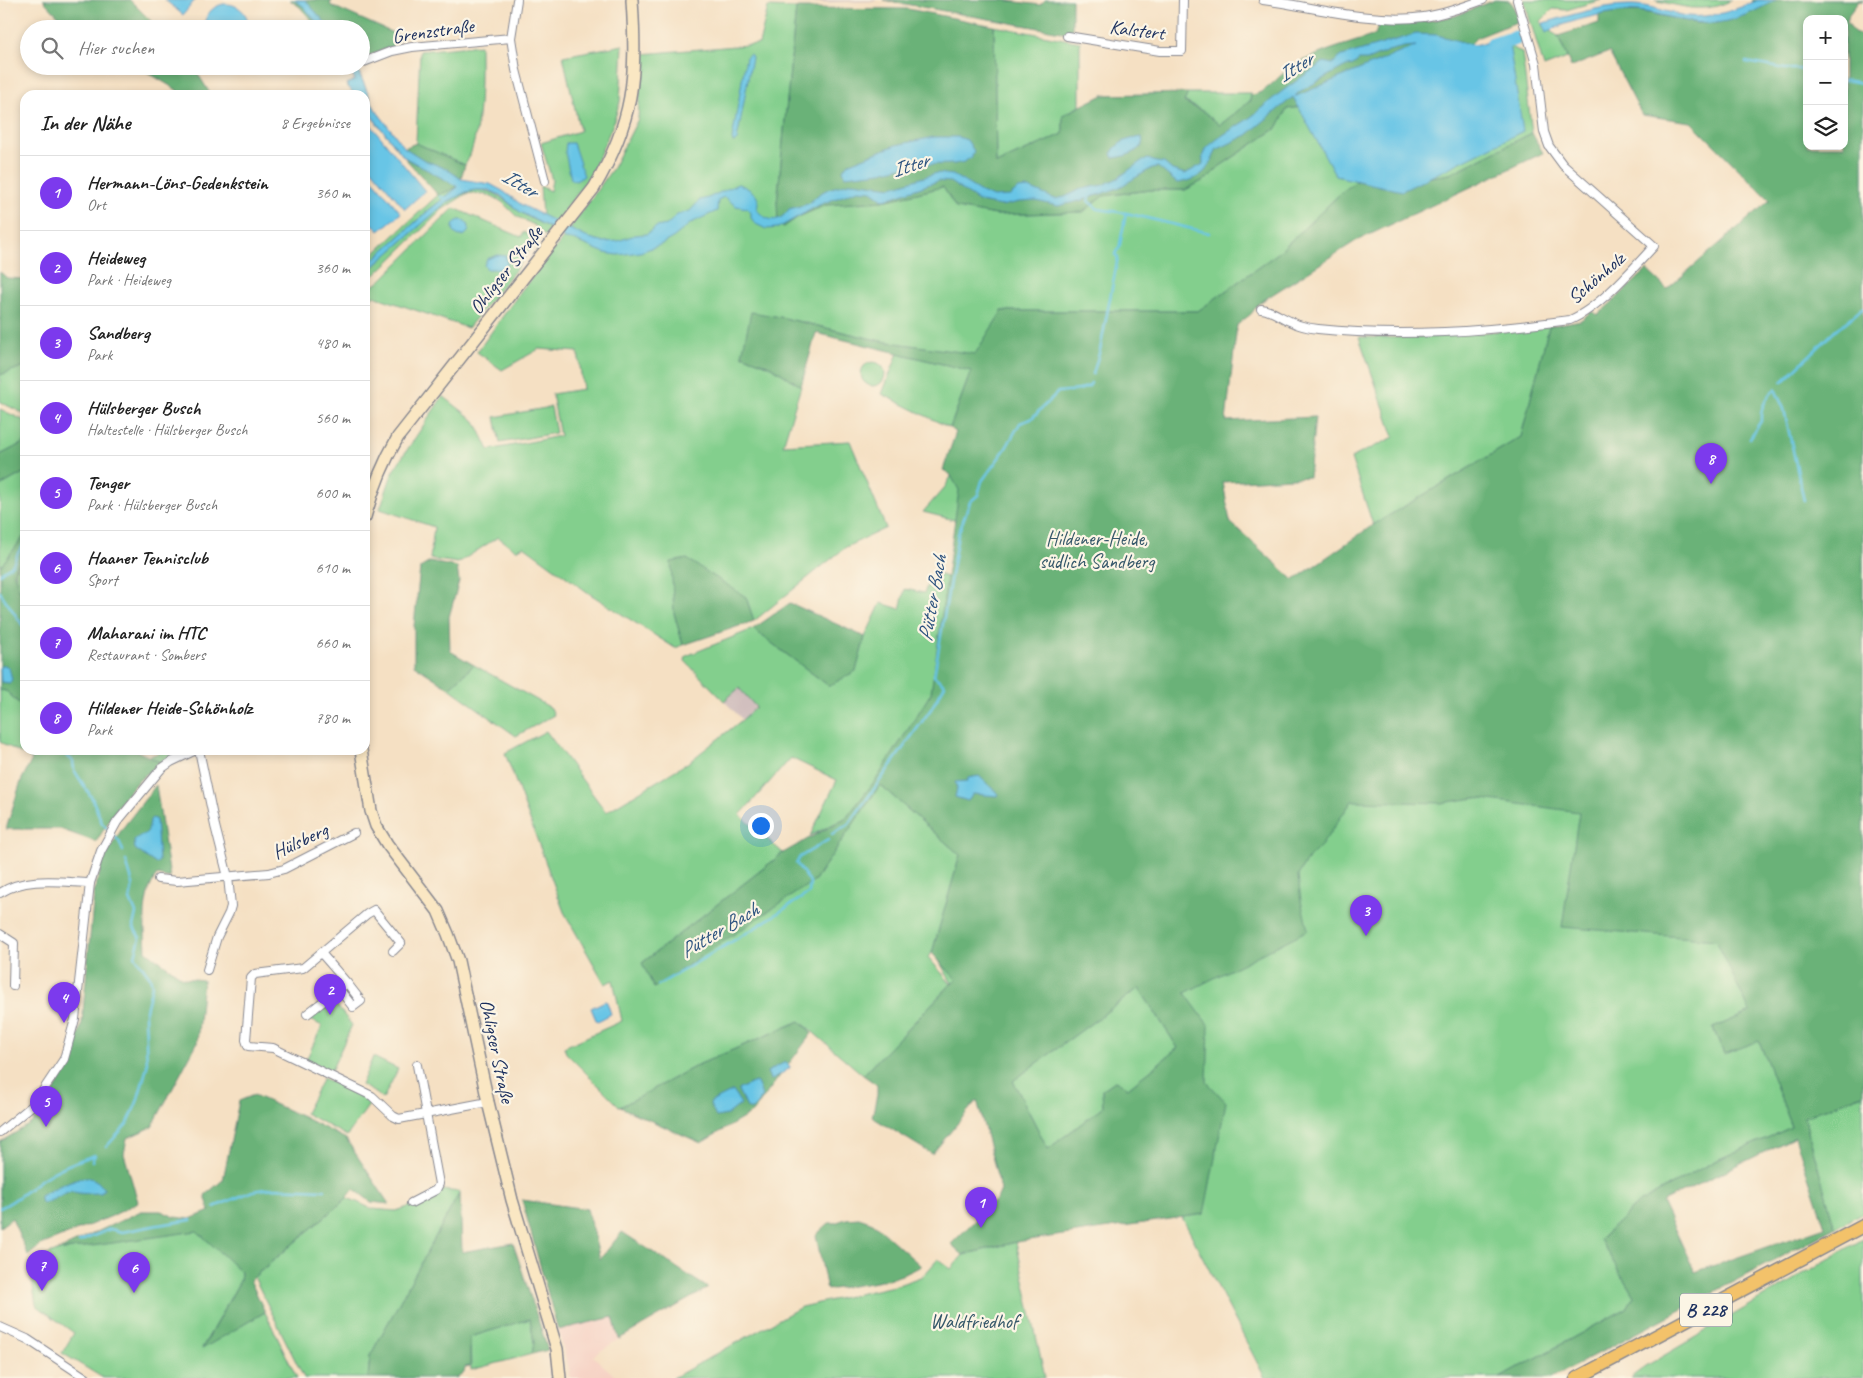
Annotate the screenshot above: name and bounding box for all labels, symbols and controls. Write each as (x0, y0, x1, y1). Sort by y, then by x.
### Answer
street label: Grenzstraße (391, 13, 477, 49)
street label: Kalstert (1108, 14, 1168, 46)
map controls (1803, 15, 1848, 150)
button: + (1803, 15, 1848, 60)
search box (20, 20, 370, 75)
icon: search (38, 34, 66, 62)
text: Hier suchen (78, 36, 154, 60)
water label: Itter (1272, 44, 1320, 88)
button: − (1803, 60, 1848, 105)
button: layers (1803, 105, 1848, 150)
text: In der Nähe (40, 110, 130, 136)
text: 8 Ergebnisse (281, 113, 350, 133)
water label: Itter (888, 146, 935, 183)
water label: Itter (497, 162, 545, 205)
text: Hermann-Löns-Gedenkstein (87, 171, 268, 195)
text: 1 (52, 183, 60, 203)
text: 360 m (316, 183, 350, 203)
text: Ort (87, 195, 106, 215)
street label: Ohligser Straße (464, 220, 549, 319)
street label: Schönholz (1562, 245, 1632, 310)
text: Heideweg (87, 246, 145, 270)
text: 2 (52, 258, 60, 278)
text: 360 m (316, 258, 350, 278)
text: Park · Heideweg (87, 270, 171, 290)
text: Sandberg (87, 321, 150, 345)
text: 3 (52, 333, 60, 353)
text: 480 m (316, 333, 350, 353)
text: Park (87, 345, 112, 365)
text: Hülsberger Busch (87, 396, 201, 420)
text: 4 (52, 408, 60, 428)
text: 560 m (316, 408, 350, 428)
text: Haltestelle · Hülsberger Busch (87, 420, 248, 440)
pin: 8 (1695, 443, 1727, 484)
text: Tenger (87, 471, 129, 495)
text: 5 (53, 483, 59, 503)
text: 600 m (316, 483, 350, 503)
text: Park · Hülsberger Busch (87, 495, 217, 515)
park label: Hildener-Heide, südlich Sandberg (1040, 526, 1156, 574)
text: Haaner Tennisclub (87, 546, 208, 570)
water label: Pütter Bach (912, 551, 953, 643)
text: 6 (52, 558, 60, 578)
text: 610 m (316, 558, 350, 578)
text: Sport (87, 570, 118, 590)
text: Maharani im HTC (87, 621, 206, 645)
text: 7 (52, 633, 60, 653)
text: 660 m (316, 633, 350, 653)
text: Restaurant · Sombers (87, 645, 205, 665)
text: Hildener Heide-Schönholz (87, 696, 252, 720)
text: 8 (52, 708, 60, 728)
text: 780 m (316, 708, 350, 728)
text: Park (87, 720, 112, 740)
your location (748, 813, 774, 839)
street label: Hülsberg (268, 817, 333, 865)
pin: 3 (1350, 895, 1382, 936)
water label: Pütter Bach (675, 896, 764, 964)
pin: 2 (314, 974, 346, 1015)
pin: 4 (48, 982, 80, 1023)
street label: Ohligser Straße (474, 997, 520, 1107)
pin: 5 (30, 1086, 62, 1127)
pin: 1 (965, 1187, 997, 1228)
pin: 7 (26, 1250, 58, 1291)
pin: 6 (118, 1252, 150, 1293)
road number: B 228 (1680, 1294, 1732, 1326)
park label: Waldfriedhof (930, 1309, 1022, 1334)

